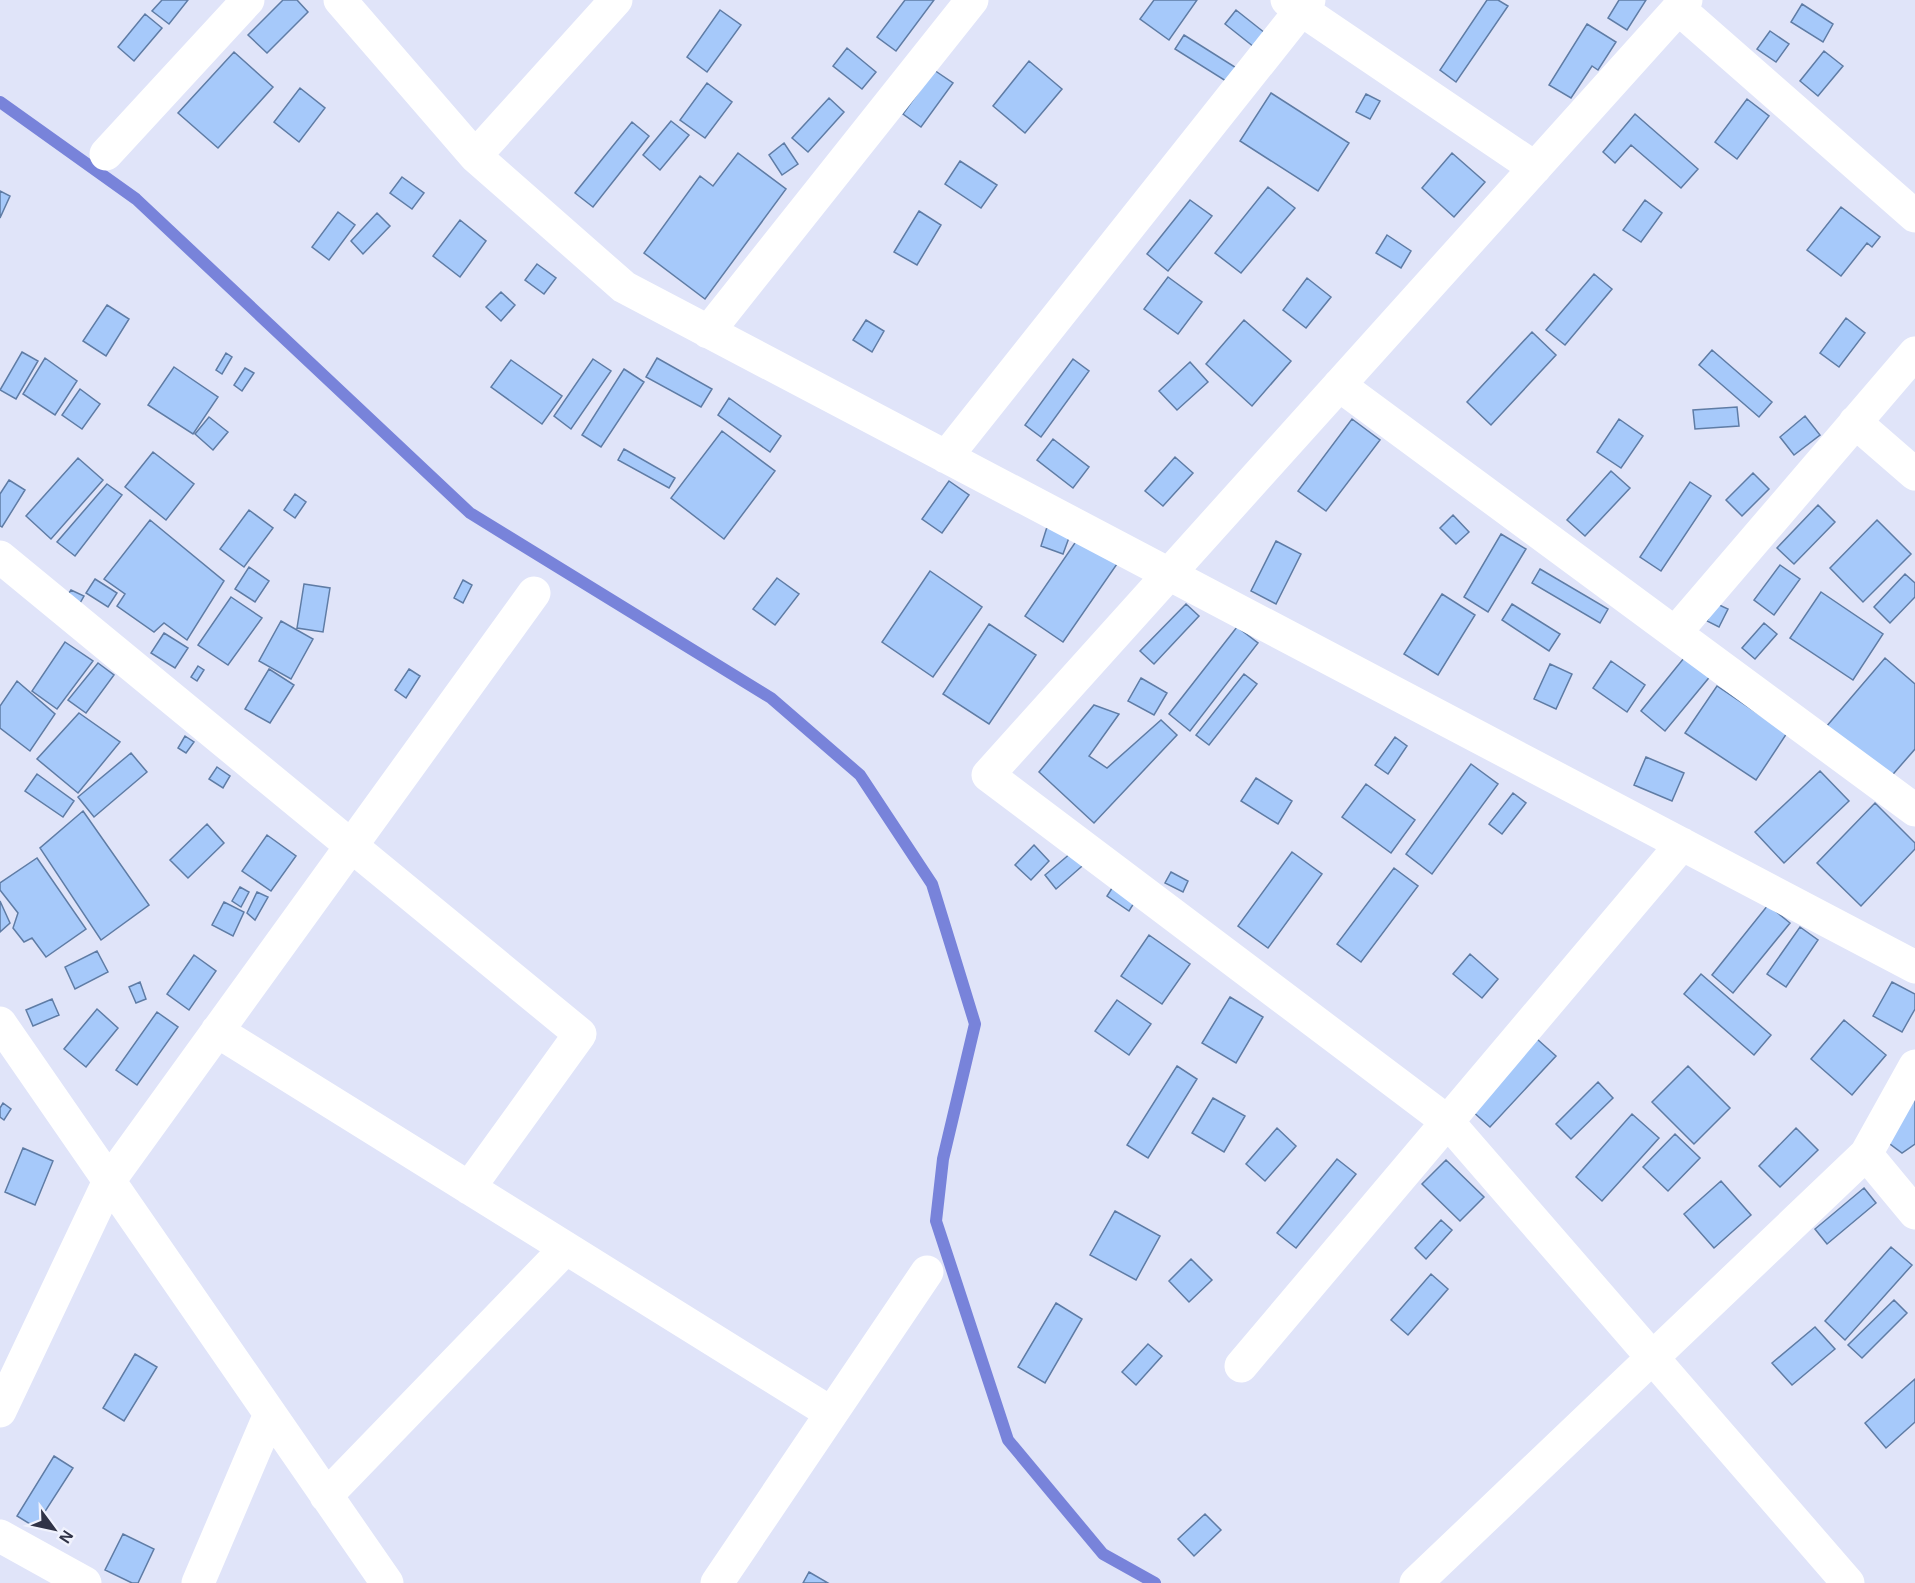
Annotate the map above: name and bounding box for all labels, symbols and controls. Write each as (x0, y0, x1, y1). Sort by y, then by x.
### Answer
north arrow (24, 1499, 84, 1559)
text: N (56, 1527, 76, 1546)

